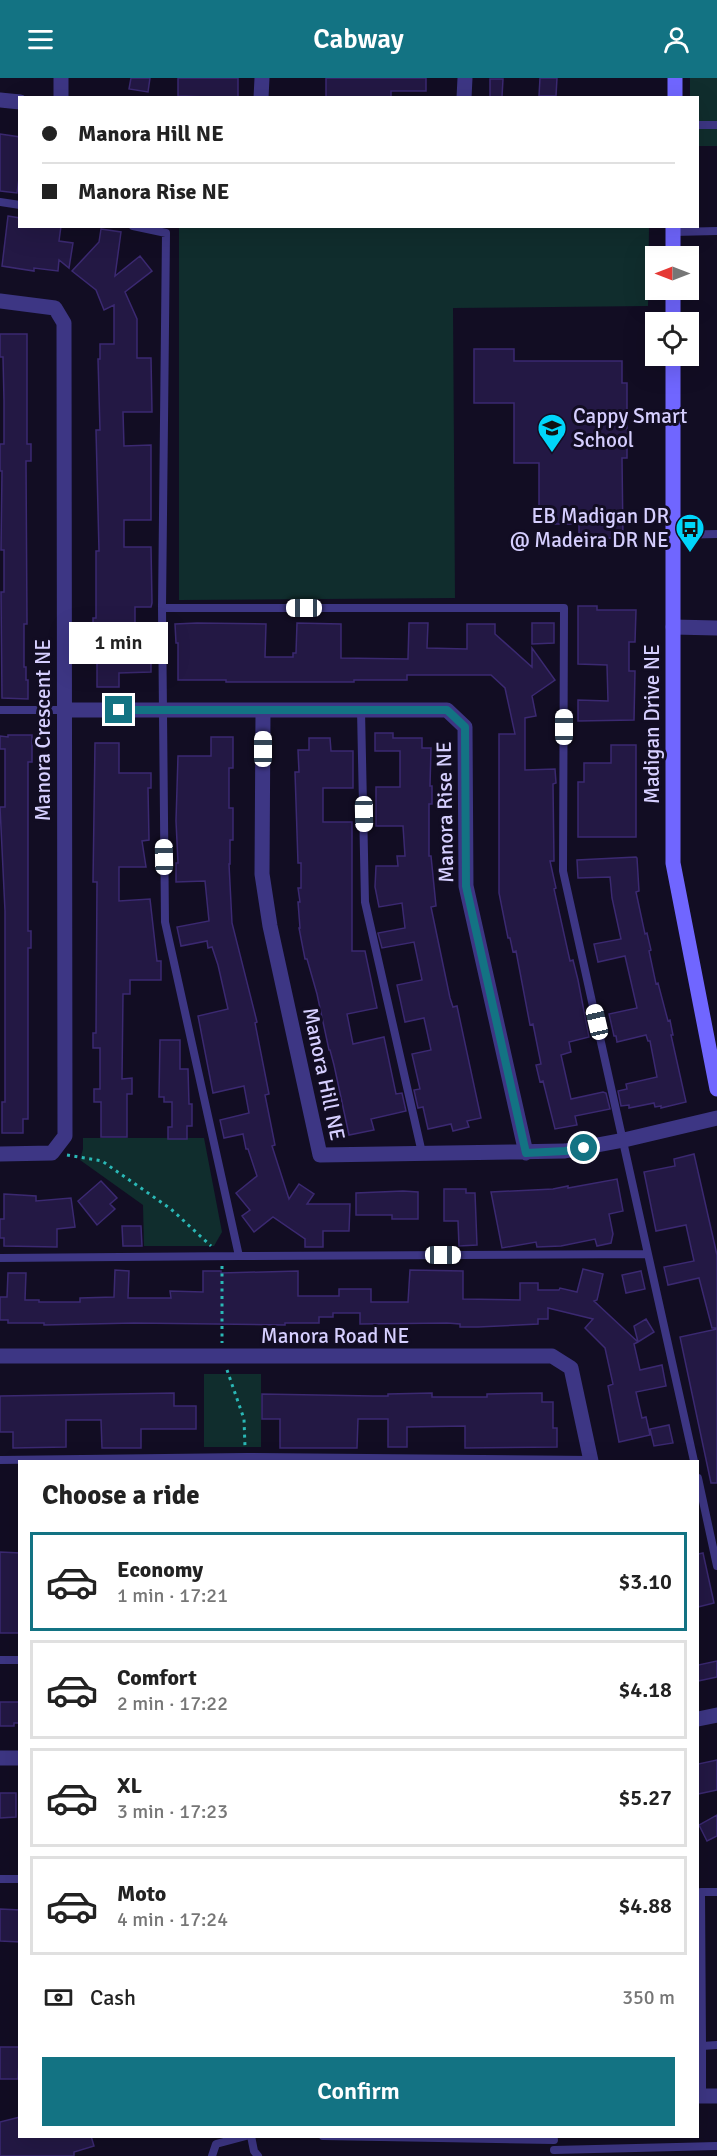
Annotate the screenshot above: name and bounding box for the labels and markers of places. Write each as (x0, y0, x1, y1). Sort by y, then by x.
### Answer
place label: Cappy Smart School (573, 403, 687, 453)
school or university icon: Cappy Smart School (536, 412, 568, 454)
place label: EB Madigan DR @ Madeira DR NE (510, 503, 669, 553)
bus stop icon: EB Madigan DR @ Madeira DR NE (674, 512, 706, 554)

